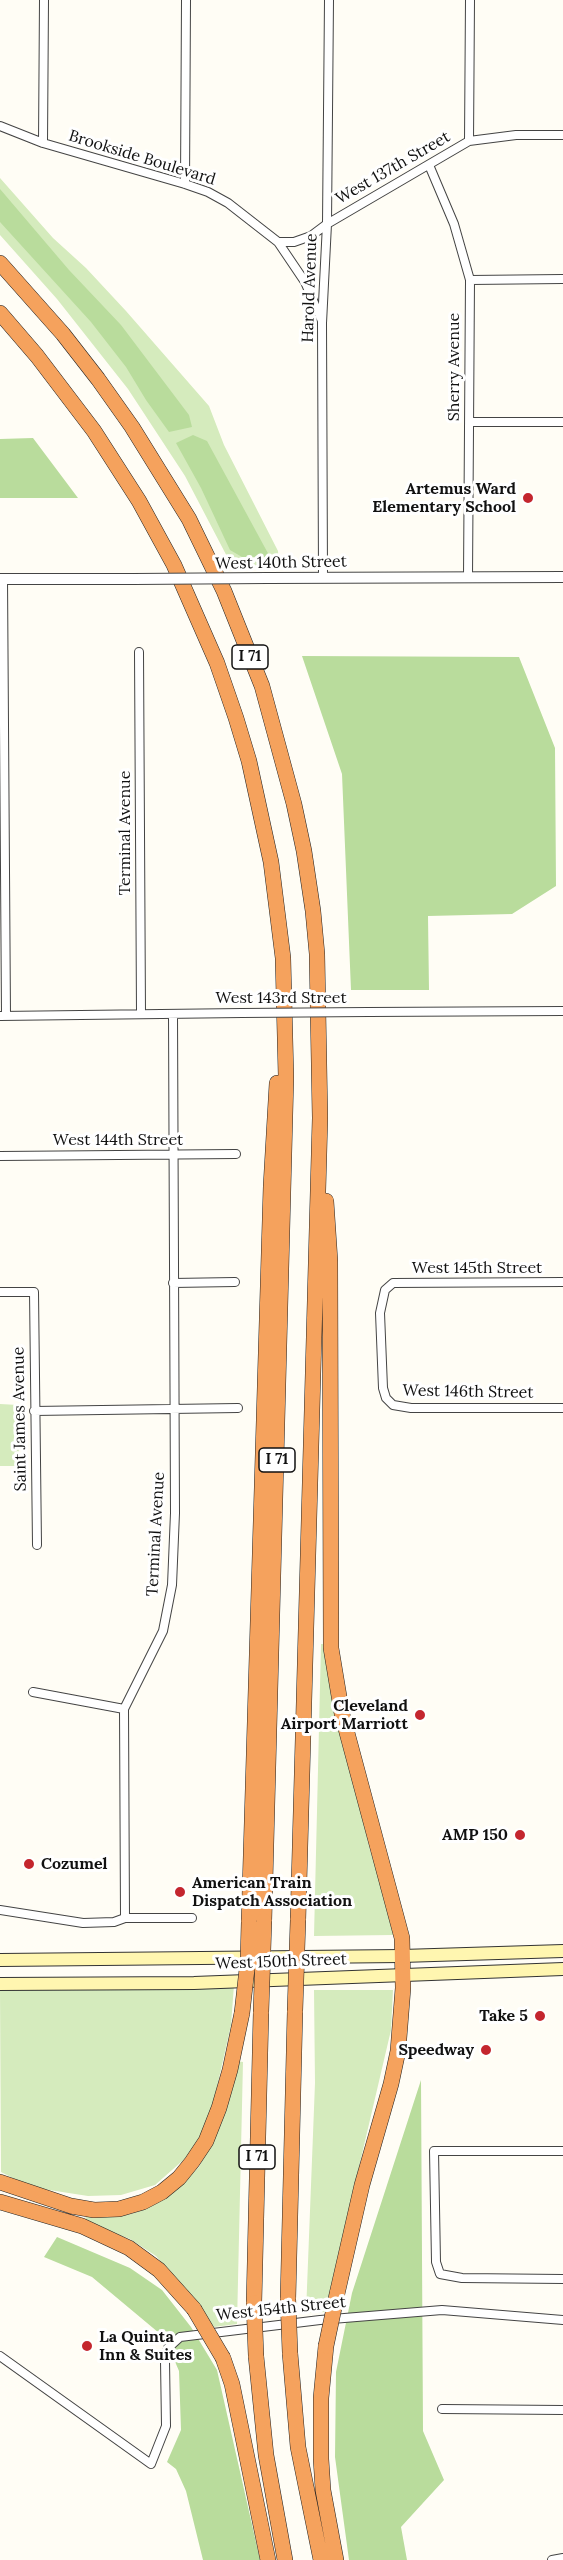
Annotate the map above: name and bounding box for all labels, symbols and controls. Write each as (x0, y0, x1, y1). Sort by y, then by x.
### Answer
street label: Brookside Boulevard (66, 127, 218, 189)
street label: West 137th Street (332, 127, 454, 209)
street label: Harold Avenue (299, 233, 321, 343)
street label: Sherry Avenue (444, 313, 464, 421)
place label: Artemus Ward Elementary School (372, 479, 516, 517)
marker: Artemus Ward Elementary School (521, 491, 535, 505)
street label: West 140th Street (215, 552, 347, 574)
road number: I 71 (232, 645, 268, 669)
street label: Terminal Avenue (115, 771, 135, 895)
street label: West 143rd Street (215, 988, 347, 1008)
street label: West 144th Street (53, 1130, 183, 1150)
street label: West 145th Street (412, 1258, 542, 1278)
street label: Saint James Avenue (9, 1347, 31, 1491)
street label: West 146th Street (402, 1381, 534, 1403)
road number: I 71 (259, 1448, 295, 1472)
street label: Terminal Avenue (143, 1471, 169, 1597)
place label: Cleveland Airport Marriott (281, 1696, 408, 1734)
marker: Cleveland Airport Marriott (413, 1708, 427, 1722)
place label: AMP 150 (442, 1825, 508, 1845)
marker: AMP 150 (513, 1828, 527, 1842)
place label: Cozumel (41, 1854, 107, 1874)
marker: Cozumel (22, 1857, 36, 1871)
place label: American Train Dispatch Association (192, 1873, 352, 1911)
marker: American Train Dispatch Association (173, 1885, 187, 1899)
street label: West 150th Street (215, 1950, 347, 1974)
place label: Take 5 (479, 2006, 528, 2026)
marker: Take 5 (533, 2009, 547, 2023)
place label: Speedway (398, 2040, 474, 2060)
marker: Speedway (479, 2043, 493, 2057)
road number: I 71 (239, 2145, 275, 2169)
street label: West 154th Street (215, 2293, 347, 2325)
place label: La Quinta Inn & Suites (99, 2327, 192, 2365)
marker: La Quinta Inn & Suites (80, 2339, 94, 2353)

